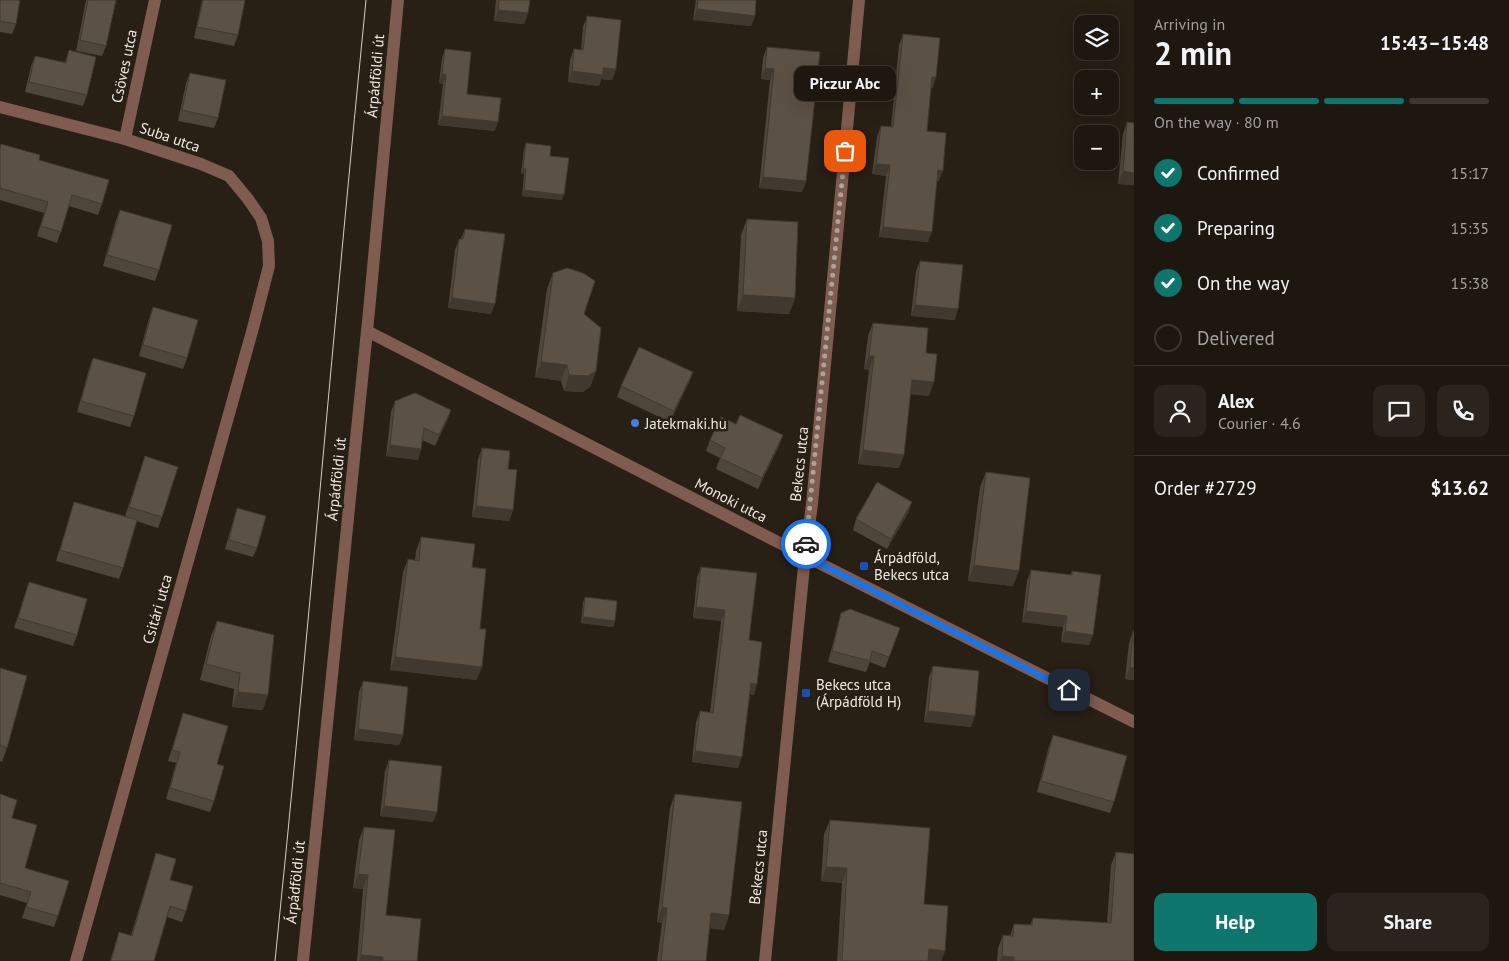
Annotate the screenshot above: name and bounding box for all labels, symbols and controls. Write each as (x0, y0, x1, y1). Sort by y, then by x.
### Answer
text: Arriving in (1154, 14, 1225, 34)
map controls (1074, 15, 1119, 170)
button: layers (1074, 15, 1119, 60)
street label: Csöves utca (107, 27, 141, 105)
text: 15:43–15:48 (1380, 31, 1489, 55)
text: 2 min (1154, 32, 1232, 74)
street label: Árpádföldi út (362, 33, 388, 119)
callout: Piczur Abc (794, 66, 896, 101)
button: + (1074, 70, 1119, 115)
text: Piczur Abc (810, 73, 880, 93)
text: On the way · 80 m (1154, 112, 1279, 132)
street label: Suba utca (137, 118, 203, 156)
button: − (1074, 125, 1119, 170)
pin (824, 130, 866, 172)
icon: bag (831, 137, 859, 165)
icon: check (1154, 159, 1182, 187)
text: Confirmed (1197, 161, 1280, 185)
text: 15:17 (1451, 163, 1489, 183)
icon: check (1154, 214, 1182, 242)
text: Preparing (1197, 216, 1275, 240)
text: 15:35 (1451, 218, 1489, 238)
icon: check (1154, 269, 1182, 297)
text: On the way (1197, 271, 1289, 295)
text: 15:38 (1451, 273, 1489, 293)
text: Delivered (1197, 326, 1275, 350)
button: person (1154, 385, 1206, 437)
button: chat (1373, 385, 1425, 437)
button: phone (1437, 385, 1489, 437)
text: Alex (1218, 389, 1254, 413)
text: Courier · 4.6 (1218, 413, 1301, 433)
place label: Jatekmaki.hu (644, 414, 727, 433)
marker: Jatekmaki.hu (629, 417, 641, 429)
street label: Bekecs utca (786, 426, 812, 502)
street label: Árpádföldi út (322, 436, 350, 522)
street label: Monoki utca (692, 474, 770, 526)
text: Order #2729 (1154, 476, 1257, 500)
text: $13.62 (1430, 476, 1489, 500)
courier (781, 519, 831, 569)
icon: car (792, 530, 820, 558)
place label: Árpádföld, Bekecs utca (874, 548, 949, 584)
marker: Árpádföld, Bekecs utca (858, 560, 870, 572)
street label: Csitári utca (138, 572, 176, 646)
pin (1048, 669, 1090, 711)
place label: Bekecs utca (Árpádföld H) (816, 675, 901, 711)
icon: home (1055, 676, 1083, 704)
marker: Bekecs utca (Árpádföld H) (800, 687, 812, 699)
street label: Bekecs utca (745, 829, 771, 905)
street label: Árpádföldi út (281, 839, 309, 925)
button: Help (1154, 893, 1317, 951)
button: Share (1327, 893, 1489, 951)

